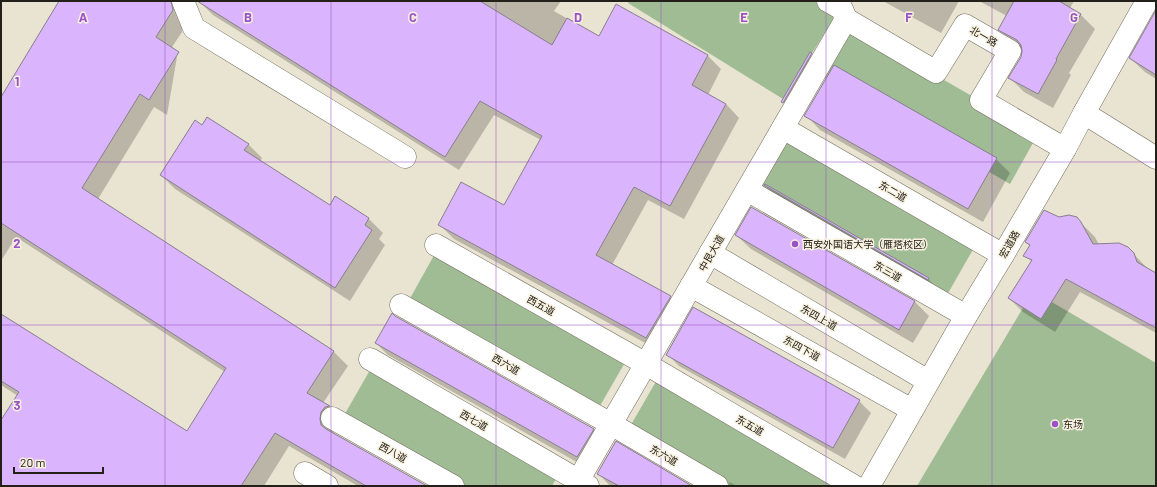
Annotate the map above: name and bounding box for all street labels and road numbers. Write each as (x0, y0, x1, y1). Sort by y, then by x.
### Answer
street label: 北一路 (968, 23, 1000, 49)
street label: 东二道 (877, 178, 909, 204)
street label: 宏道路 (996, 228, 1022, 260)
street label: 中艮大道 (696, 233, 726, 273)
street label: 东三道 (872, 258, 904, 284)
street label: 西五道 (525, 292, 557, 318)
street label: 东四上道 (799, 302, 839, 332)
street label: 东四下道 (782, 333, 822, 363)
street label: 西六道 (490, 351, 522, 377)
street label: 西七道 (458, 407, 490, 433)
street label: 东五道 (734, 412, 766, 438)
street label: 西八道 (377, 439, 409, 465)
street label: 东六道 (648, 442, 680, 468)

